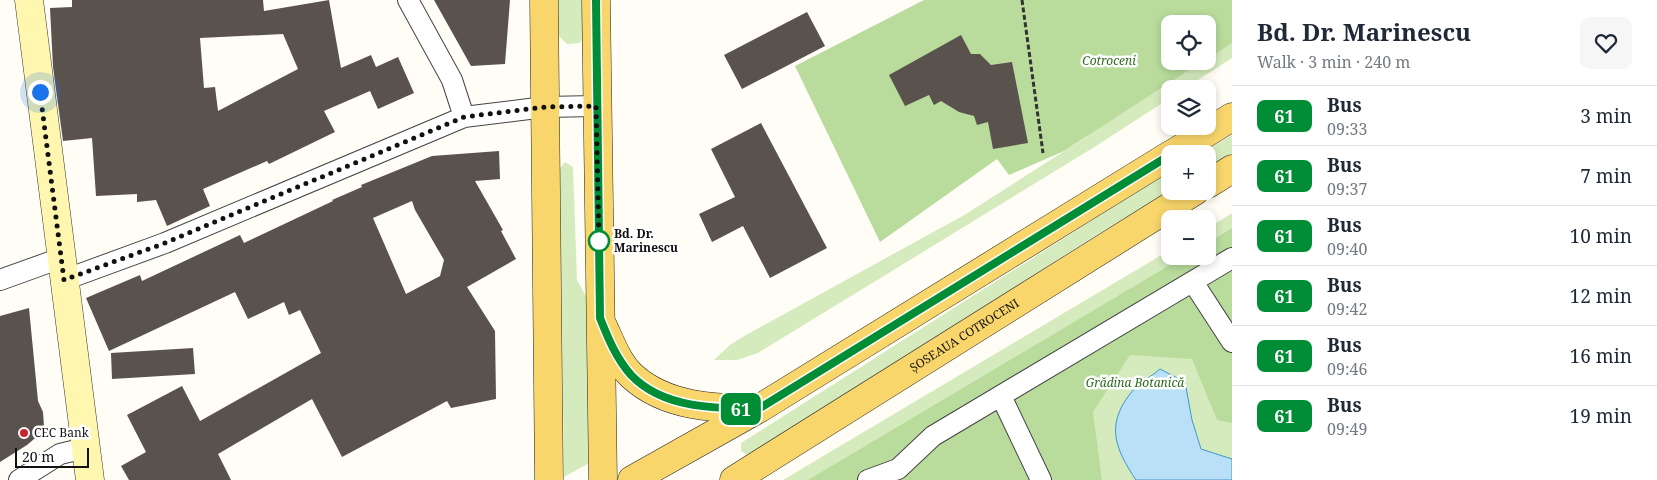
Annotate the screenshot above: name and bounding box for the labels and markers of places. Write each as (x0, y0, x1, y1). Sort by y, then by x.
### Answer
place label: Bd. Dr. Marinescu (614, 225, 678, 256)
marker: Bd. Dr. Marinescu (588, 230, 610, 252)
place label: CEC Bank (34, 424, 90, 441)
marker: CEC Bank (18, 427, 30, 439)

